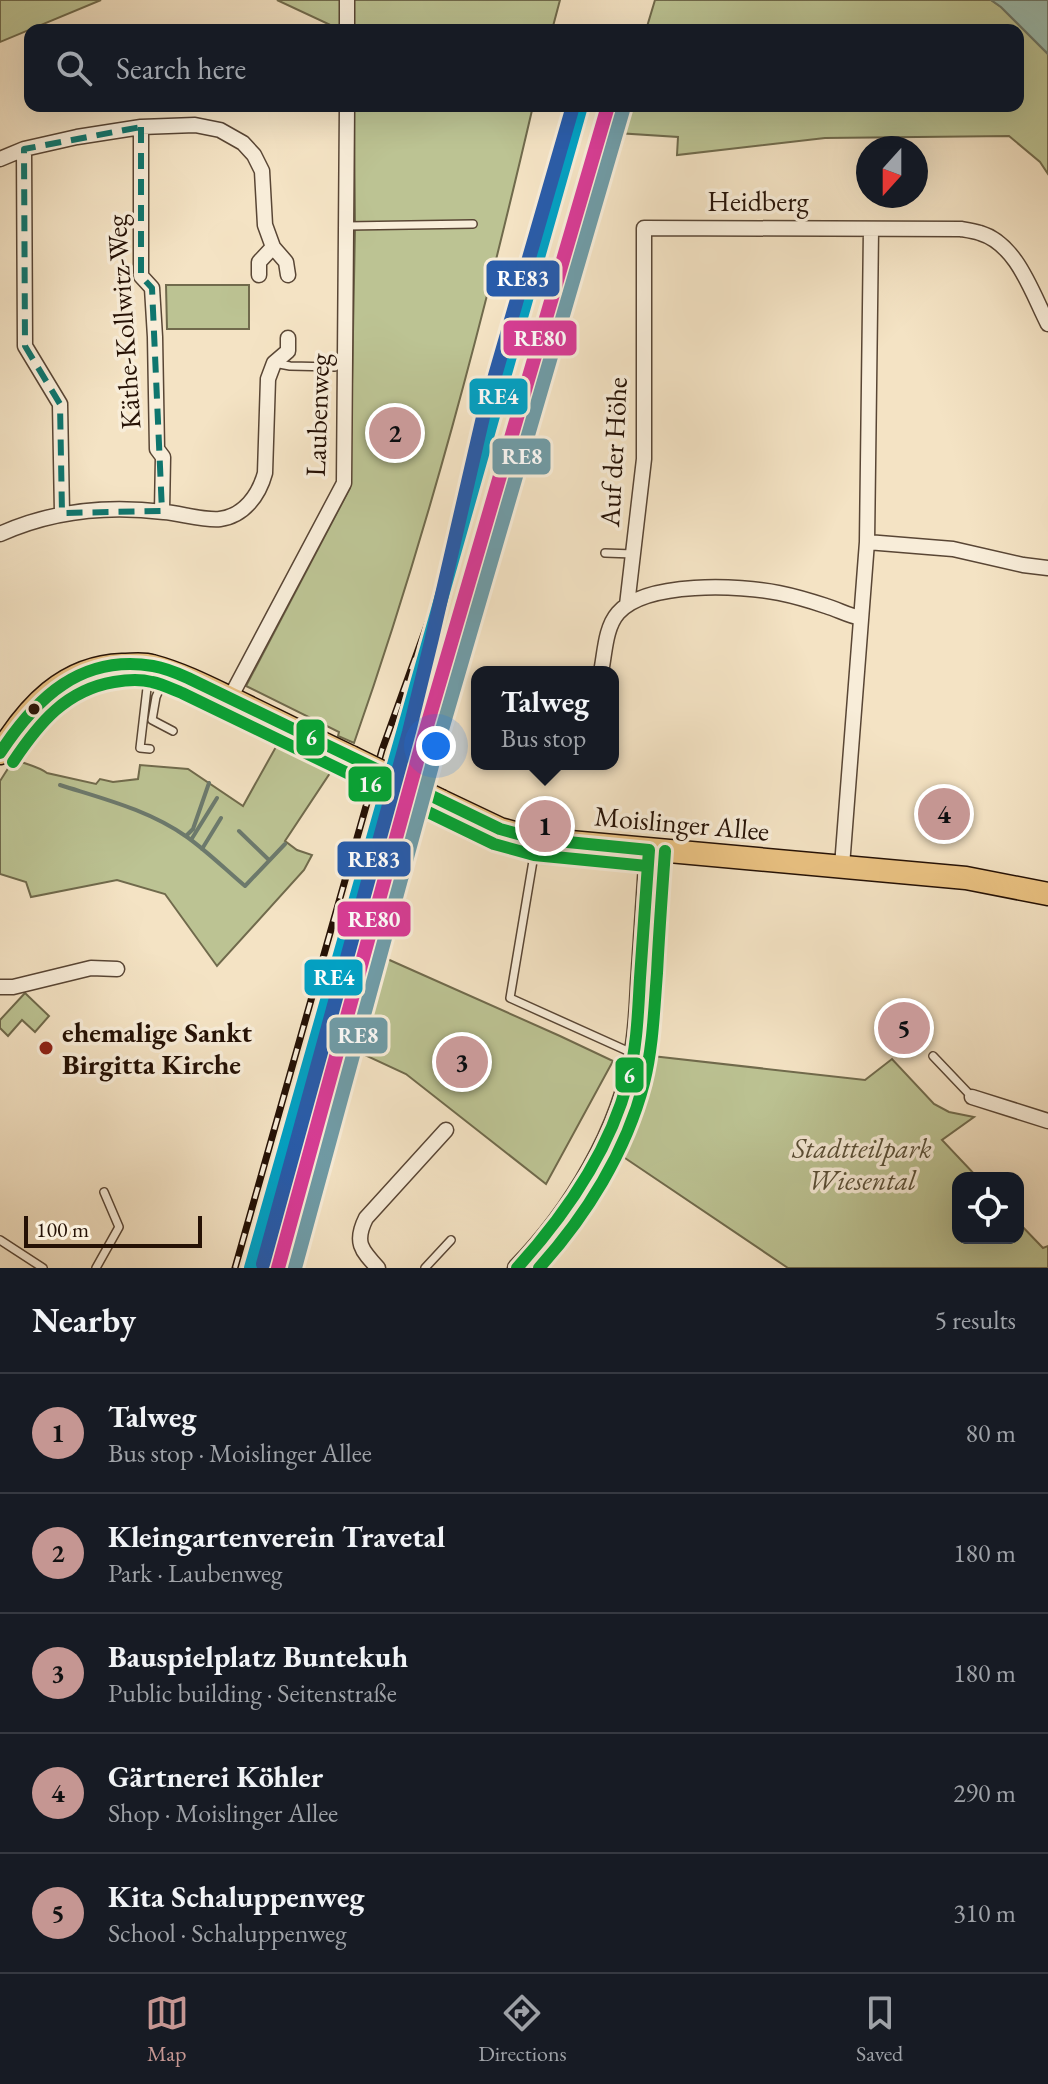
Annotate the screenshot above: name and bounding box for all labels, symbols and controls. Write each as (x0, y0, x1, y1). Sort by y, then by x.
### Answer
search box (24, 24, 1024, 112)
icon: search (52, 46, 96, 90)
text: Search here (116, 49, 246, 88)
north arrow (856, 136, 928, 208)
street label: Heidberg (707, 183, 810, 219)
street label: Käthe-Kollwitz-Weg (97, 213, 148, 431)
line badge: RE83 (485, 259, 561, 298)
text: RE83 (497, 264, 549, 293)
line badge: RE80 (502, 319, 578, 357)
text: RE80 (514, 324, 567, 353)
street label: Laubenweg (297, 352, 337, 477)
street label: Auf der Höhe (591, 376, 635, 529)
line badge: RE4 (468, 377, 529, 416)
text: RE4 (477, 382, 519, 411)
pin: 2 (369, 403, 421, 463)
line badge: RE8 (491, 437, 552, 476)
text: RE8 (501, 442, 543, 471)
popup (471, 666, 619, 770)
text: Talweg (501, 682, 589, 721)
unlabelled marker (26, 701, 42, 717)
line badge: 6 (295, 718, 326, 757)
text: Bus stop (501, 721, 586, 755)
text: 6 (305, 723, 317, 752)
your location (416, 726, 456, 766)
line badge: 16 (347, 765, 393, 803)
text: 16 (358, 770, 382, 799)
pin: 4 (918, 784, 970, 844)
pin: 1 (519, 796, 571, 856)
street label: Moislinger Allee (593, 797, 771, 849)
line badge: RE83 (336, 840, 412, 878)
text: RE83 (348, 845, 400, 874)
line badge: RE80 (336, 900, 412, 938)
text: RE80 (348, 905, 401, 934)
line badge: RE4 (303, 958, 364, 997)
text: RE4 (313, 963, 355, 992)
pin: 5 (878, 998, 930, 1058)
place label: ehemalige Sankt Birgitta Kirche (62, 1014, 252, 1082)
line badge: RE8 (328, 1016, 389, 1055)
text: RE8 (337, 1021, 379, 1050)
pin: 3 (436, 1032, 488, 1092)
marker: ehemalige Sankt Birgitta Kirche (37, 1039, 55, 1057)
line badge: 6 (614, 1056, 645, 1094)
text: 6 (623, 1061, 635, 1090)
park label: Stadtteilpark Wiesental (791, 1130, 932, 1198)
map controls (952, 1172, 1024, 1244)
button: locate (952, 1172, 1024, 1244)
scale bar (24, 1212, 202, 1248)
text: 100 m (36, 1215, 89, 1244)
text: Nearby (32, 1298, 136, 1342)
text: 5 results (935, 1303, 1016, 1337)
text: Talweg (108, 1397, 196, 1436)
text: 1 (51, 1416, 65, 1450)
text: 80 m (966, 1416, 1016, 1450)
text: Bus stop · Moislinger Allee (108, 1436, 372, 1470)
text: Kleingartenverein Travetal (108, 1517, 445, 1556)
text: 2 (51, 1536, 65, 1570)
text: 180 m (953, 1536, 1016, 1570)
text: Park · Laubenweg (108, 1556, 282, 1590)
text: Bauspielplatz Buntekuh (108, 1637, 408, 1676)
text: 3 (51, 1656, 65, 1690)
text: 180 m (953, 1656, 1016, 1690)
text: Public building · Seitenstraße (108, 1676, 397, 1710)
text: Gärtnerei Köhler (108, 1757, 323, 1796)
text: 4 (51, 1776, 65, 1810)
text: 290 m (953, 1776, 1016, 1810)
text: Shop · Moislinger Allee (108, 1796, 338, 1830)
text: Kita Schaluppenweg (108, 1877, 365, 1916)
text: 5 (51, 1896, 65, 1930)
text: 310 m (953, 1896, 1016, 1930)
text: School · Schaluppenweg (108, 1916, 346, 1950)
tab: Map (145, 1991, 189, 2068)
tab: Directions (478, 1991, 567, 2068)
tab: Saved (856, 1991, 903, 2068)

